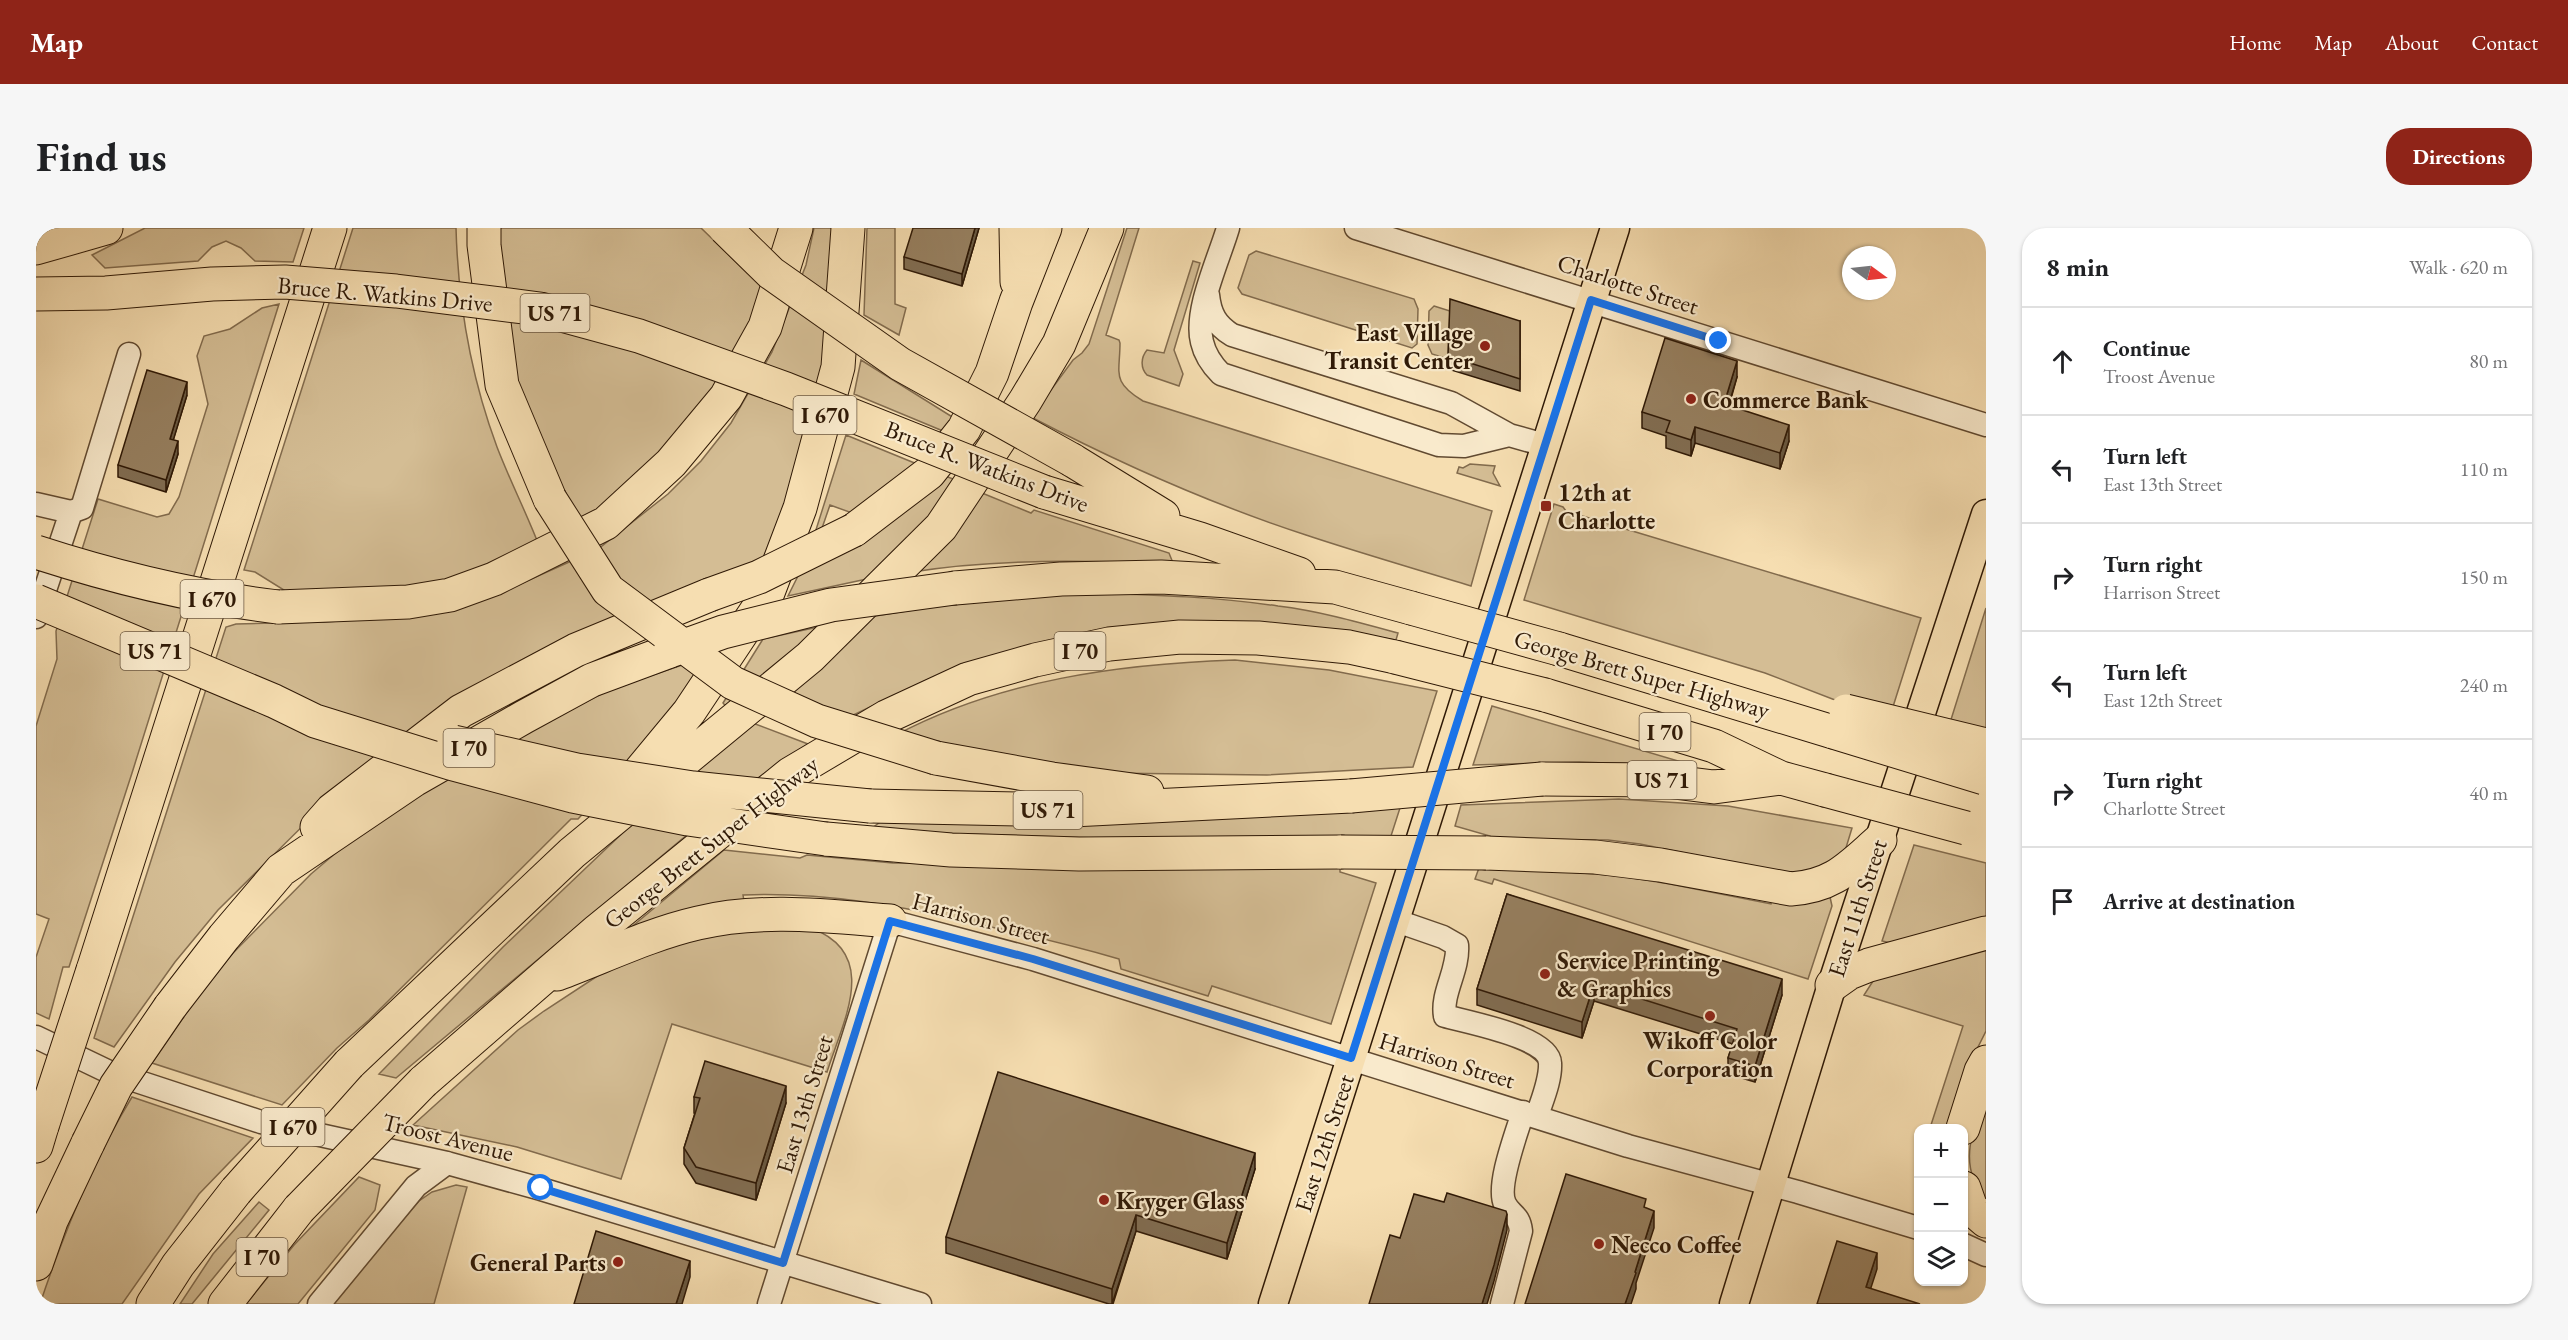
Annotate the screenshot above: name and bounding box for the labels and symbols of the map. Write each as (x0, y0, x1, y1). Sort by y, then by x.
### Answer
north arrow (1842, 246, 1896, 300)
street label: Charlotte Street (1554, 247, 1703, 322)
street label: Bruce R. Watkins Drive (276, 269, 494, 319)
road number: US 71 (520, 294, 590, 332)
place label: East Village Transit Center (1324, 317, 1473, 376)
route end (1705, 327, 1731, 353)
marker: East Village Transit Center (1478, 339, 1492, 353)
place label: Commerce Bank (1703, 384, 1869, 415)
marker: Commerce Bank (1684, 392, 1698, 406)
road number: I 670 (794, 396, 856, 434)
street label: Bruce R. Watkins Drive (881, 413, 1093, 519)
place label: 12th at Charlotte (1558, 477, 1655, 536)
marker: 12th at Charlotte (1539, 499, 1553, 513)
road number: I 670 (180, 580, 243, 618)
street label: George Brett Super Highway (1511, 623, 1774, 725)
road number: US 71 (120, 632, 190, 670)
road number: I 70 (1054, 632, 1106, 670)
road number: I 70 (1640, 713, 1690, 751)
road number: I 70 (444, 729, 494, 767)
street label: George Brett Super Highway (597, 748, 825, 936)
road number: US 71 (1628, 761, 1696, 799)
road number: US 71 (1014, 791, 1082, 829)
street label: East 11th Street (1820, 835, 1894, 981)
street label: Harrison Street (909, 885, 1053, 951)
place label: Service Printing & Graphics (1557, 945, 1721, 1004)
marker: Service Printing & Graphics (1538, 967, 1552, 981)
marker: Wikoff Color Corporation (1703, 1009, 1717, 1023)
street label: Harrison Street (1375, 1025, 1519, 1096)
place label: Wikoff Color Corporation (1643, 1025, 1777, 1084)
street label: East 13th Street (768, 1031, 840, 1177)
street label: East 12th Street (1287, 1070, 1361, 1216)
street label: Troost Avenue (379, 1106, 517, 1168)
road number: I 670 (262, 1108, 324, 1146)
route start (527, 1174, 553, 1200)
place label: Kryger Glass (1116, 1185, 1245, 1217)
marker: Kryger Glass (1097, 1193, 1111, 1207)
place label: Necco Coffee (1611, 1229, 1742, 1260)
marker: Necco Coffee (1592, 1237, 1606, 1251)
road number: I 70 (236, 1238, 288, 1276)
place label: General Parts (470, 1247, 606, 1278)
marker: General Parts (611, 1255, 625, 1269)

